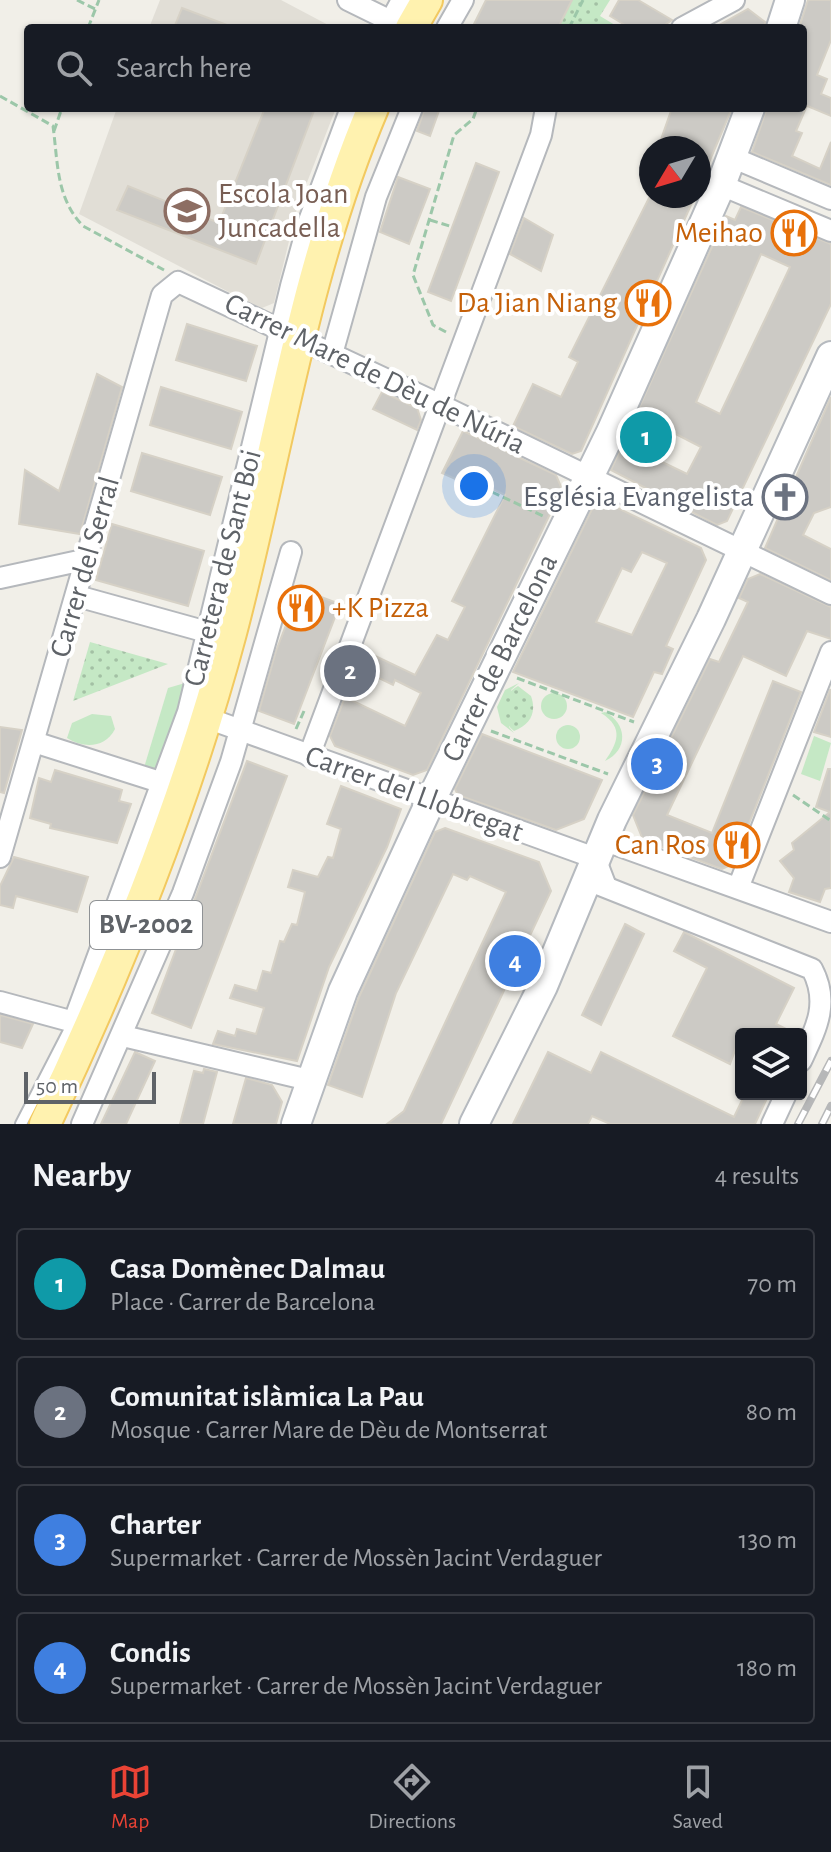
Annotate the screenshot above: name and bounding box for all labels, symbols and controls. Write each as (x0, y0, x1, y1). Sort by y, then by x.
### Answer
search box (24, 24, 807, 112)
icon: search (52, 46, 96, 90)
text: Search here (116, 53, 252, 83)
north arrow (639, 136, 711, 208)
place label: Escola Joan Juncadella (218, 179, 349, 243)
school or university icon: Escola Joan Juncadella (163, 187, 211, 235)
restaurant icon: Meihao (770, 209, 818, 257)
place label: Meihao (675, 218, 763, 248)
restaurant icon: Da Jian Niang (624, 279, 672, 327)
street label: Carrer Mare de Dèu de Núria (220, 288, 530, 460)
place label: Da Jian Niang (457, 288, 617, 318)
pin: 1 (620, 407, 672, 467)
street label: Carretera de Sant Boi (179, 447, 267, 689)
your location (454, 466, 494, 506)
street label: Carrer del Serral (45, 473, 125, 661)
church icon: Església Evangelista (761, 473, 809, 521)
place label: Església Evangelista (523, 482, 754, 512)
street label: Carrer de Barcelona (437, 549, 563, 767)
restaurant icon: +K Pizza (277, 584, 325, 632)
place label: +K Pizza (332, 593, 429, 623)
pin: 2 (324, 641, 376, 701)
pin: 3 (631, 734, 683, 794)
street label: Carrer del Llobregat (301, 741, 527, 847)
restaurant icon: Can Ros (713, 821, 761, 869)
place label: Can Ros (615, 830, 706, 860)
road number: BV-2002 (90, 901, 202, 949)
pin: 4 (489, 931, 541, 991)
map controls (735, 1028, 807, 1100)
button: layers (735, 1028, 807, 1100)
scale bar (24, 1068, 156, 1104)
text: 50 m (36, 1075, 78, 1097)
text: Nearby (32, 1159, 131, 1193)
text: 4 results (715, 1163, 799, 1189)
text: Casa Domènec Dalmau (110, 1254, 385, 1284)
text: 1 (55, 1271, 65, 1297)
text: 70 m (747, 1271, 797, 1297)
text: Place · Carrer de Barcelona (110, 1289, 375, 1315)
text: Comunitat islàmica La Pau (110, 1382, 424, 1412)
text: 2 (54, 1399, 66, 1425)
text: 80 m (746, 1399, 797, 1425)
text: Mosque · Carrer Mare de Dèu de Montserrat (110, 1417, 547, 1443)
text: Charter (110, 1510, 201, 1540)
text: 3 (54, 1527, 66, 1553)
text: 130 m (739, 1527, 797, 1553)
text: Supermarket · Carrer de Mossèn Jacint Verdaguer (110, 1545, 602, 1571)
text: Condis (110, 1638, 191, 1668)
text: 4 (53, 1655, 67, 1681)
text: 180 m (737, 1655, 797, 1681)
text: Supermarket · Carrer de Mossèn Jacint Verdaguer (110, 1673, 602, 1699)
tab: Map (108, 1760, 152, 1834)
tab: Directions (368, 1760, 456, 1834)
tab: Saved (672, 1760, 723, 1834)

